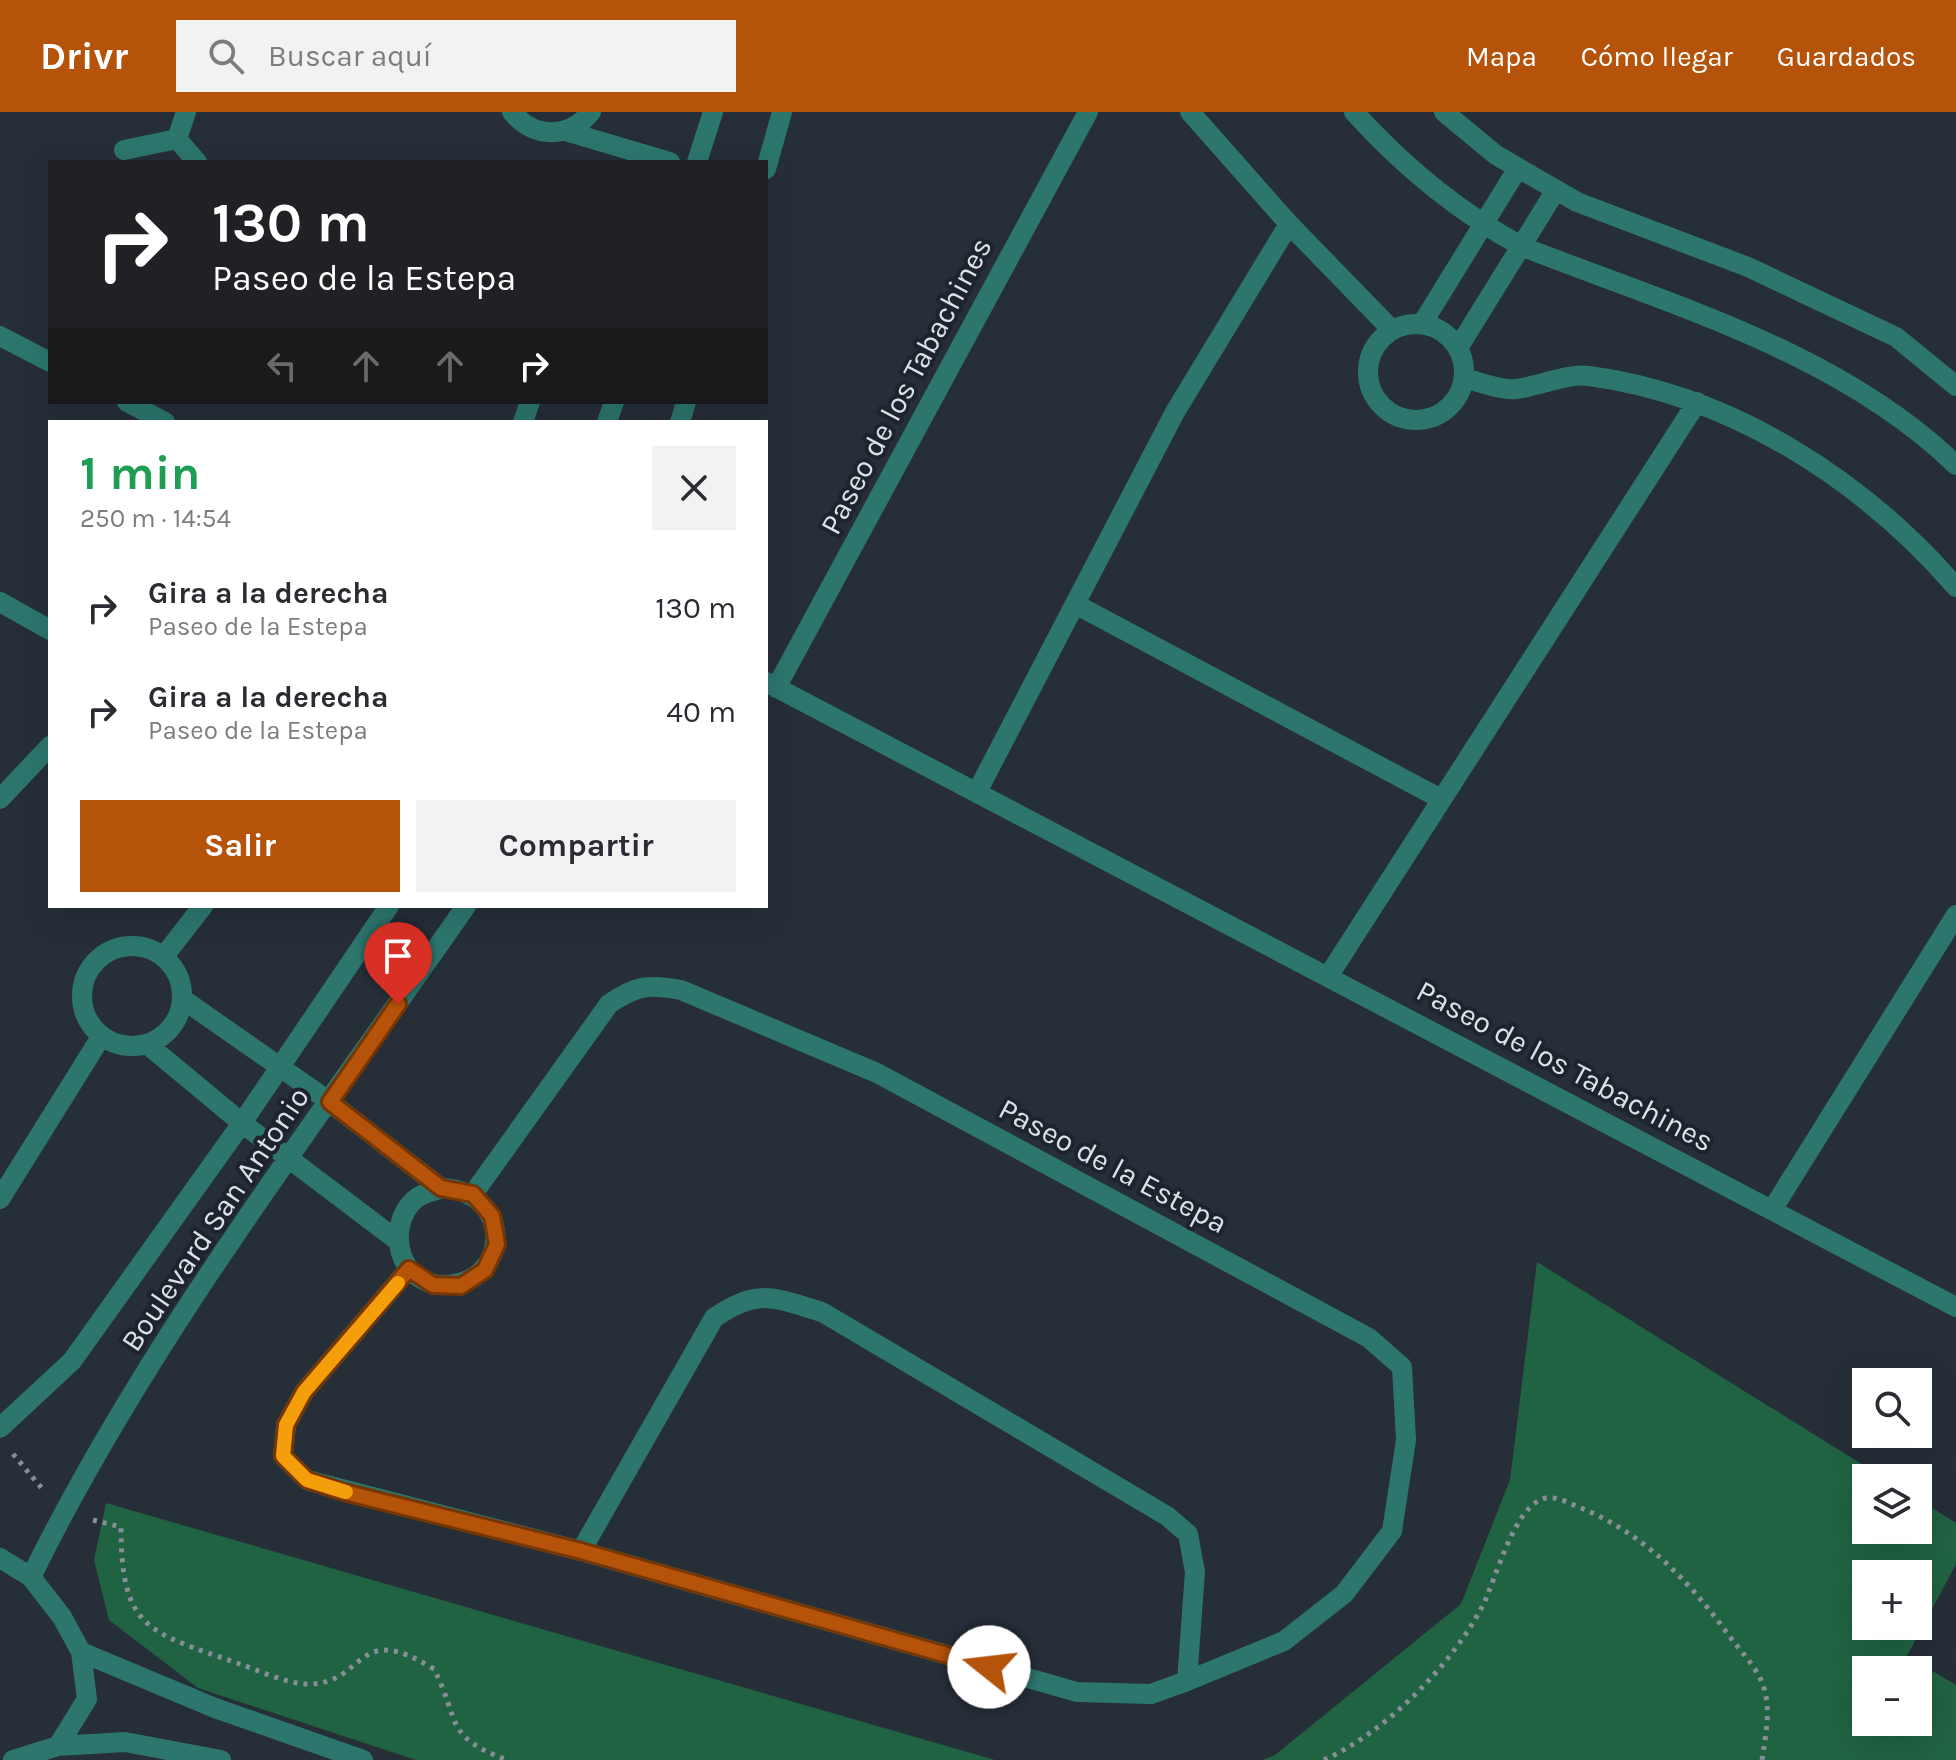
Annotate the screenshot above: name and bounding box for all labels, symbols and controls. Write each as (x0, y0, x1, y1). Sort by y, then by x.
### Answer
search box (176, 20, 736, 92)
text: Drivr (40, 34, 128, 79)
icon: search (204, 34, 248, 78)
text: Buscar aquí (268, 38, 432, 74)
text: Mapa (1466, 40, 1537, 73)
text: Cómo llegar (1581, 40, 1733, 73)
text: Guardados (1777, 40, 1916, 73)
text: 130 m (212, 190, 370, 255)
icon: right (80, 192, 184, 296)
street label: Paseo de los Tabachines (812, 232, 1000, 540)
text: Paseo de la Estepa (212, 257, 516, 299)
icon: left (260, 344, 304, 388)
icon: ahead (344, 344, 388, 388)
icon: ahead (428, 344, 472, 388)
icon: right (512, 344, 556, 388)
text: 1 min (80, 445, 200, 501)
button: close (652, 446, 736, 530)
text: 250 m · 14:54 (80, 503, 231, 534)
text: Gira a la derecha (148, 575, 389, 611)
icon: right (80, 586, 124, 630)
text: 130 m (655, 590, 736, 626)
text: Paseo de la Estepa (148, 611, 368, 642)
text: Gira a la derecha (148, 679, 389, 715)
icon: right (80, 690, 124, 734)
text: 40 m (666, 694, 736, 730)
text: Paseo de la Estepa (148, 715, 368, 746)
button: Salir (80, 800, 400, 892)
button: Compartir (416, 800, 736, 892)
pin (364, 922, 432, 1004)
icon: arrive (376, 934, 420, 978)
street label: Paseo de los Tabachines (1411, 972, 1719, 1160)
street label: Boulevard San Antonio (113, 1080, 317, 1358)
street label: Paseo de la Estepa (993, 1091, 1233, 1241)
map controls (1852, 1368, 1932, 1736)
button: search (1852, 1368, 1932, 1448)
button: layers (1852, 1464, 1932, 1544)
button: + (1852, 1560, 1932, 1640)
position arrow (947, 1625, 1031, 1709)
button: − (1852, 1656, 1932, 1736)

